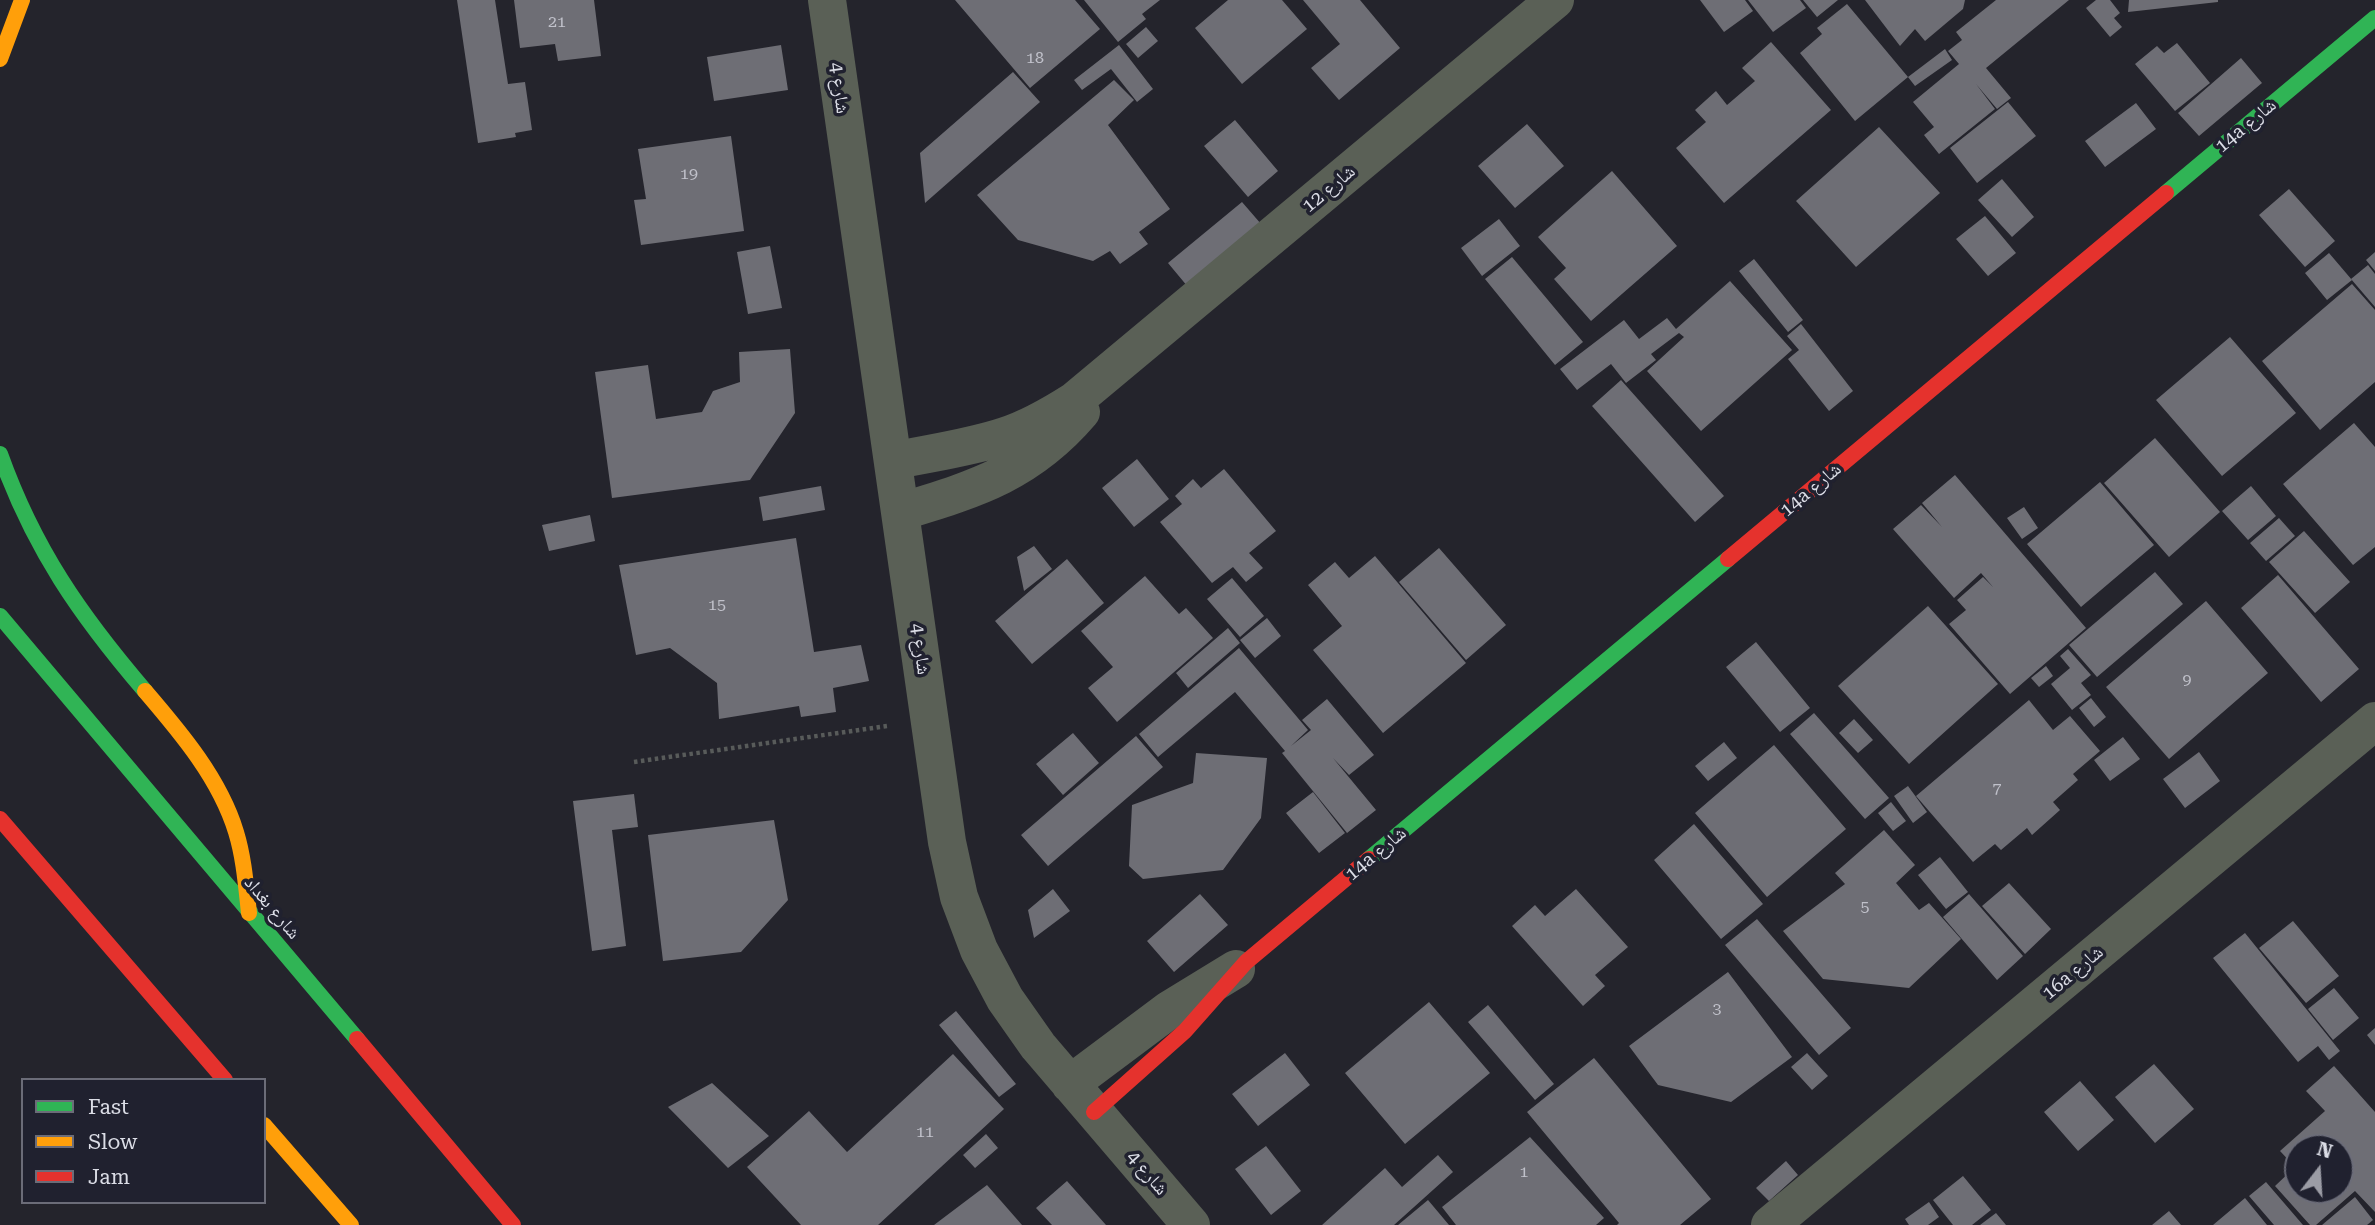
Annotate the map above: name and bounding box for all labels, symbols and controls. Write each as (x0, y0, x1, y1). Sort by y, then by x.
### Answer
house number: 21 (548, 12, 566, 32)
house number: 18 (1026, 48, 1044, 68)
street label: شارع 4 (824, 61, 854, 115)
street label: 14a شارع (2211, 94, 2281, 158)
street label: شارع 12 (1298, 160, 1360, 218)
house number: 19 (680, 164, 698, 184)
street label: 14a شارع (1776, 458, 1846, 522)
house number: 15 (708, 595, 726, 615)
street label: شارع 4 (905, 622, 935, 676)
house number: 9 (2183, 670, 2191, 690)
house number: 7 (1993, 778, 2001, 798)
street label: 14a شارع (1341, 822, 1411, 886)
street label: شارع بغداد (239, 872, 305, 944)
house number: 5 (1861, 897, 1869, 917)
street label: 16a شارع (2038, 941, 2108, 1005)
house number: 3 (1713, 999, 1721, 1019)
legend (21, 1078, 266, 1204)
text: Fast (88, 1095, 129, 1119)
house number: 11 (916, 1122, 934, 1142)
text: Slow (88, 1130, 137, 1154)
north arrow (2284, 1134, 2354, 1204)
text: N (2314, 1137, 2335, 1163)
street label: شارع 4 (1121, 1146, 1173, 1200)
house number: 1 (1520, 1162, 1528, 1182)
text: Jam (88, 1165, 130, 1189)

